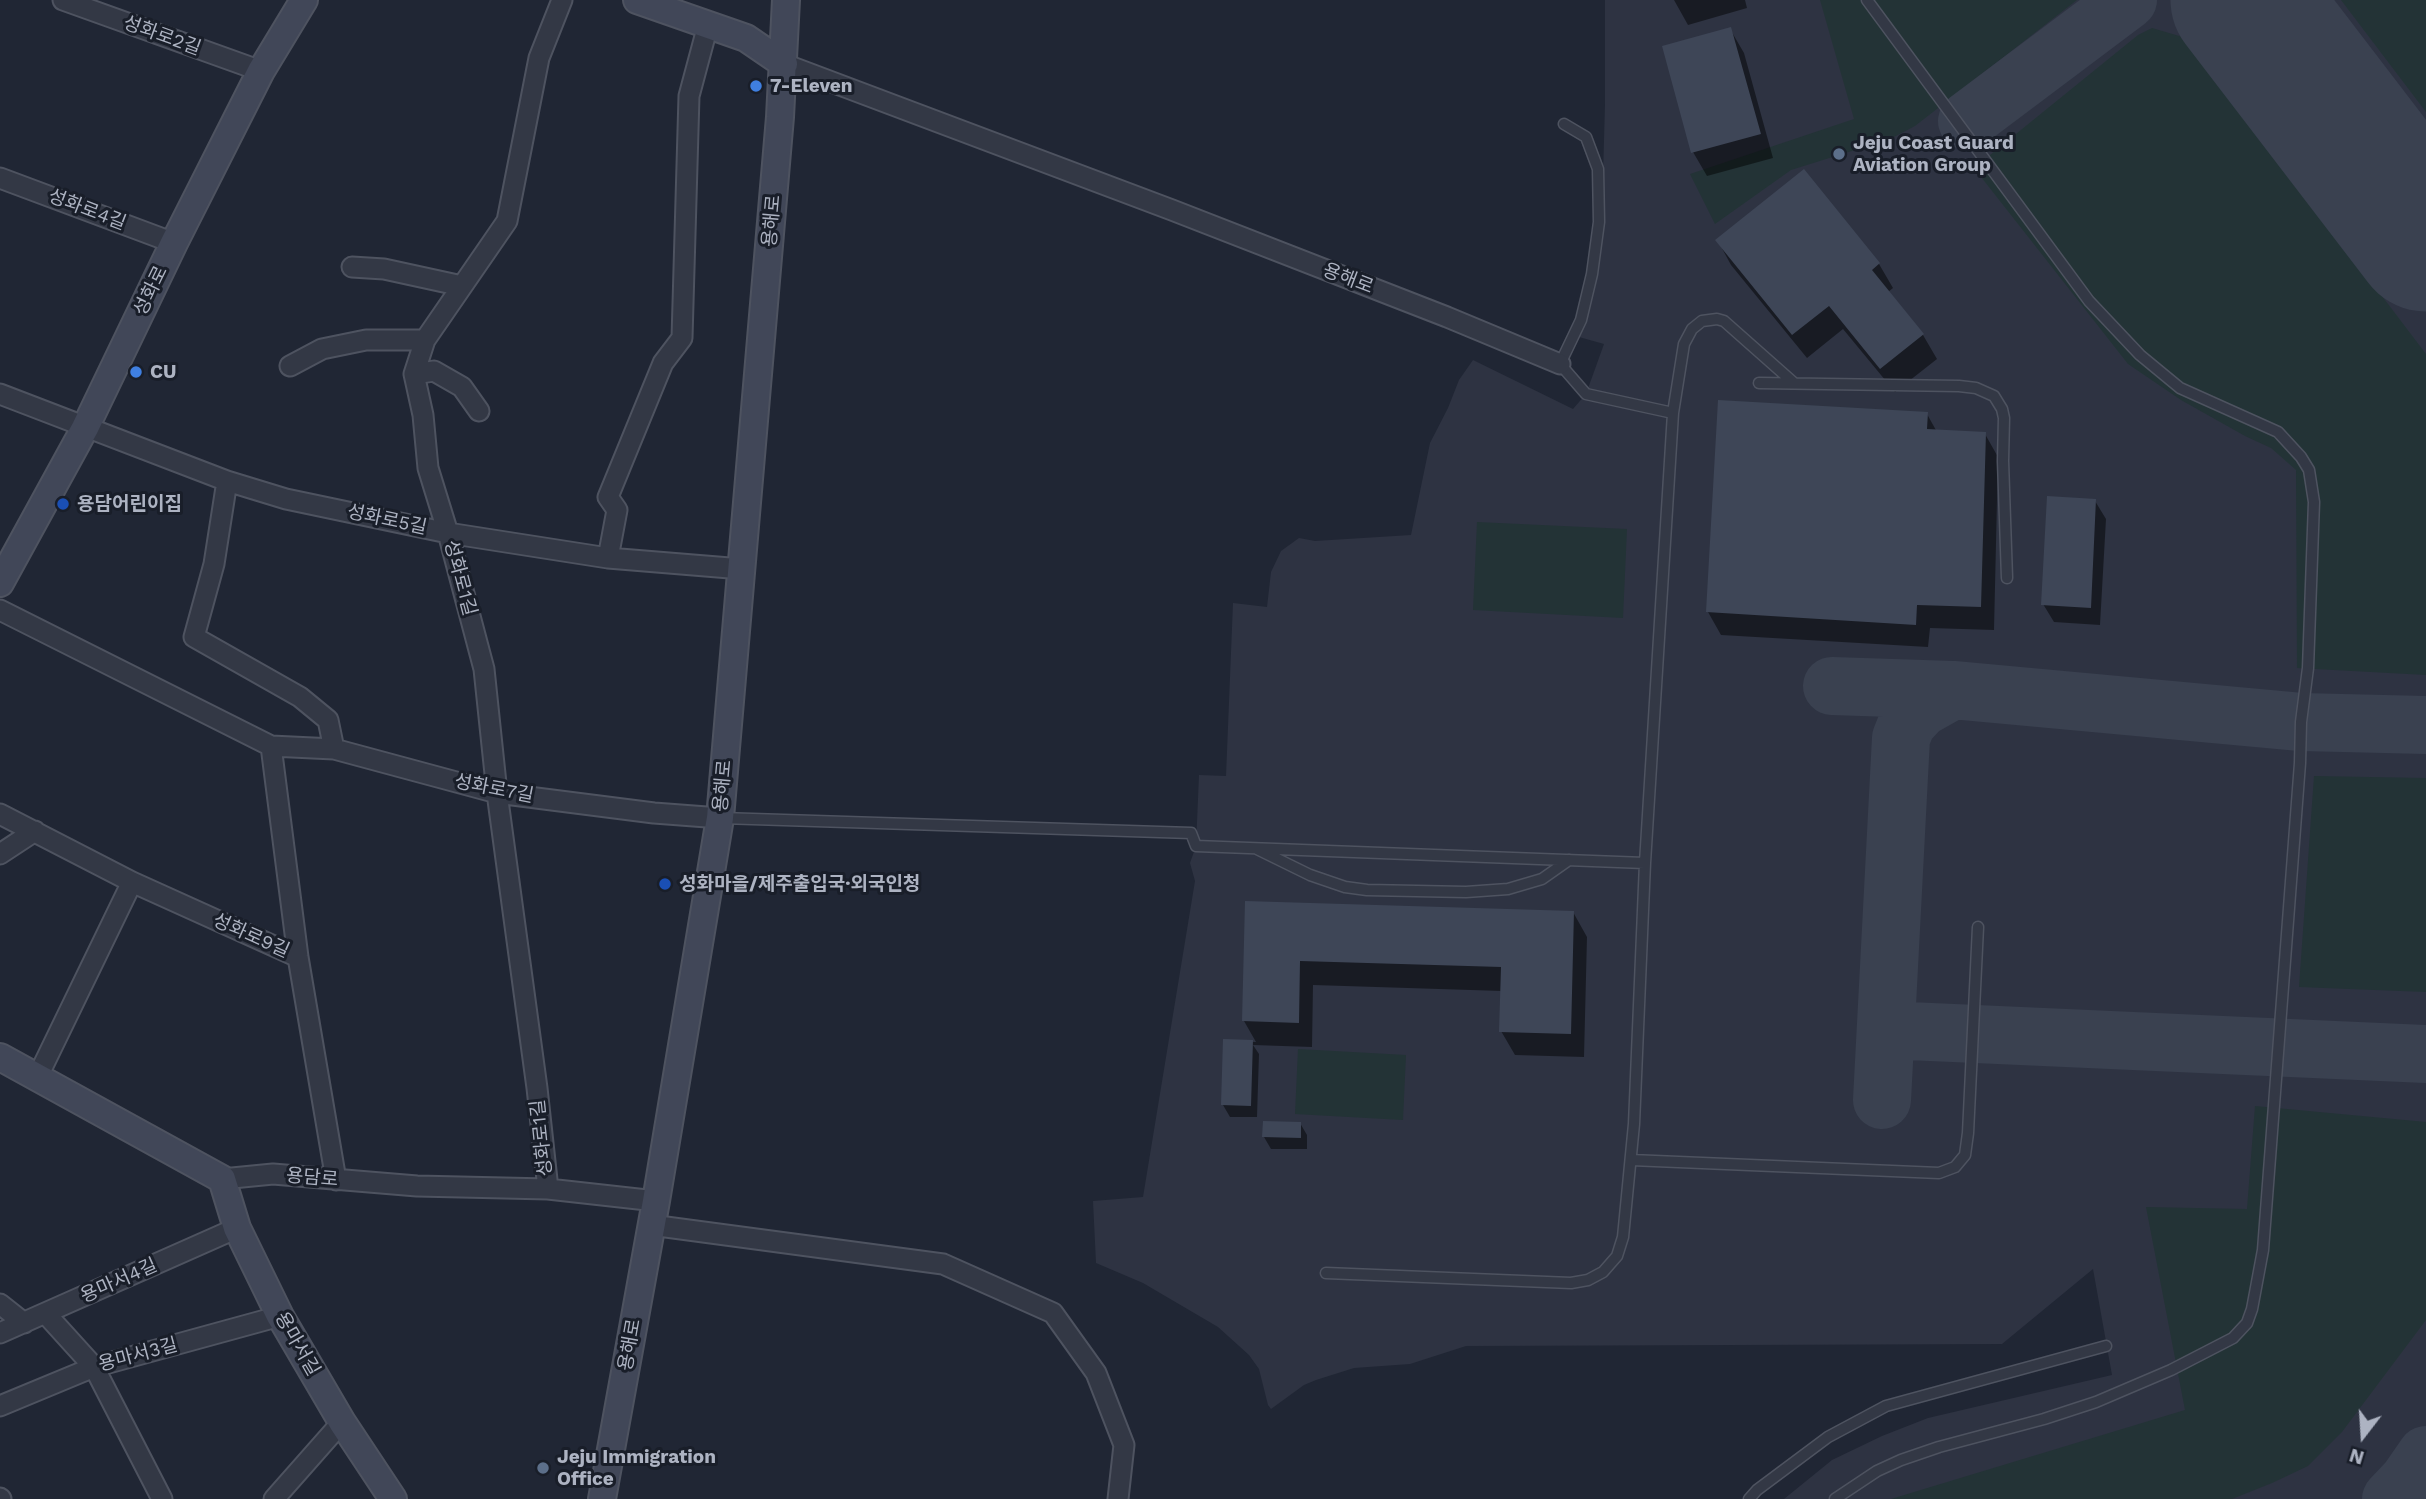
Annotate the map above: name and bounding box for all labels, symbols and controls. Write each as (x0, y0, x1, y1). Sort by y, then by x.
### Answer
street label: 성화로2길 (120, 11, 204, 61)
place label: 7-Eleven (770, 75, 853, 97)
marker: 7-Eleven (748, 78, 764, 94)
place label: Jeju Coast Guard Aviation Group (1853, 132, 2014, 176)
marker: Jeju Coast Guard Aviation Group (1831, 146, 1847, 162)
street label: 성화로4길 (45, 185, 129, 235)
street label: 용해로 (758, 194, 786, 248)
street label: 용해로 (1319, 259, 1377, 299)
street label: 성화로 (129, 262, 173, 320)
place label: CU (150, 361, 176, 383)
marker: CU (128, 364, 144, 380)
place label: 용담어린이집 (77, 493, 182, 515)
marker: 용담어린이집 (55, 496, 71, 512)
street label: 성화로5길 (345, 500, 429, 540)
street label: 성화로1길 (439, 538, 481, 618)
street label: 용해로 (709, 759, 737, 813)
street label: 성화로7길 (452, 770, 536, 808)
place label: 성화마을/제주출입국·외국인청 (679, 873, 920, 895)
marker: 성화마을/제주출입국·외국인청 (657, 876, 673, 892)
street label: 성화로9길 (209, 909, 293, 963)
street label: 성화로1길 (527, 1098, 557, 1178)
street label: 용담로 (285, 1164, 339, 1192)
street label: 용마서4길 (77, 1254, 161, 1308)
street label: 용마서길 (270, 1308, 324, 1380)
street label: 용해로 (614, 1317, 646, 1373)
street label: 용마서3길 (96, 1334, 180, 1376)
north arrow (2328, 1401, 2398, 1471)
text: N (2347, 1444, 2367, 1470)
place label: Jeju Immigration Office (557, 1446, 716, 1490)
marker: Jeju Immigration Office (535, 1460, 551, 1476)

